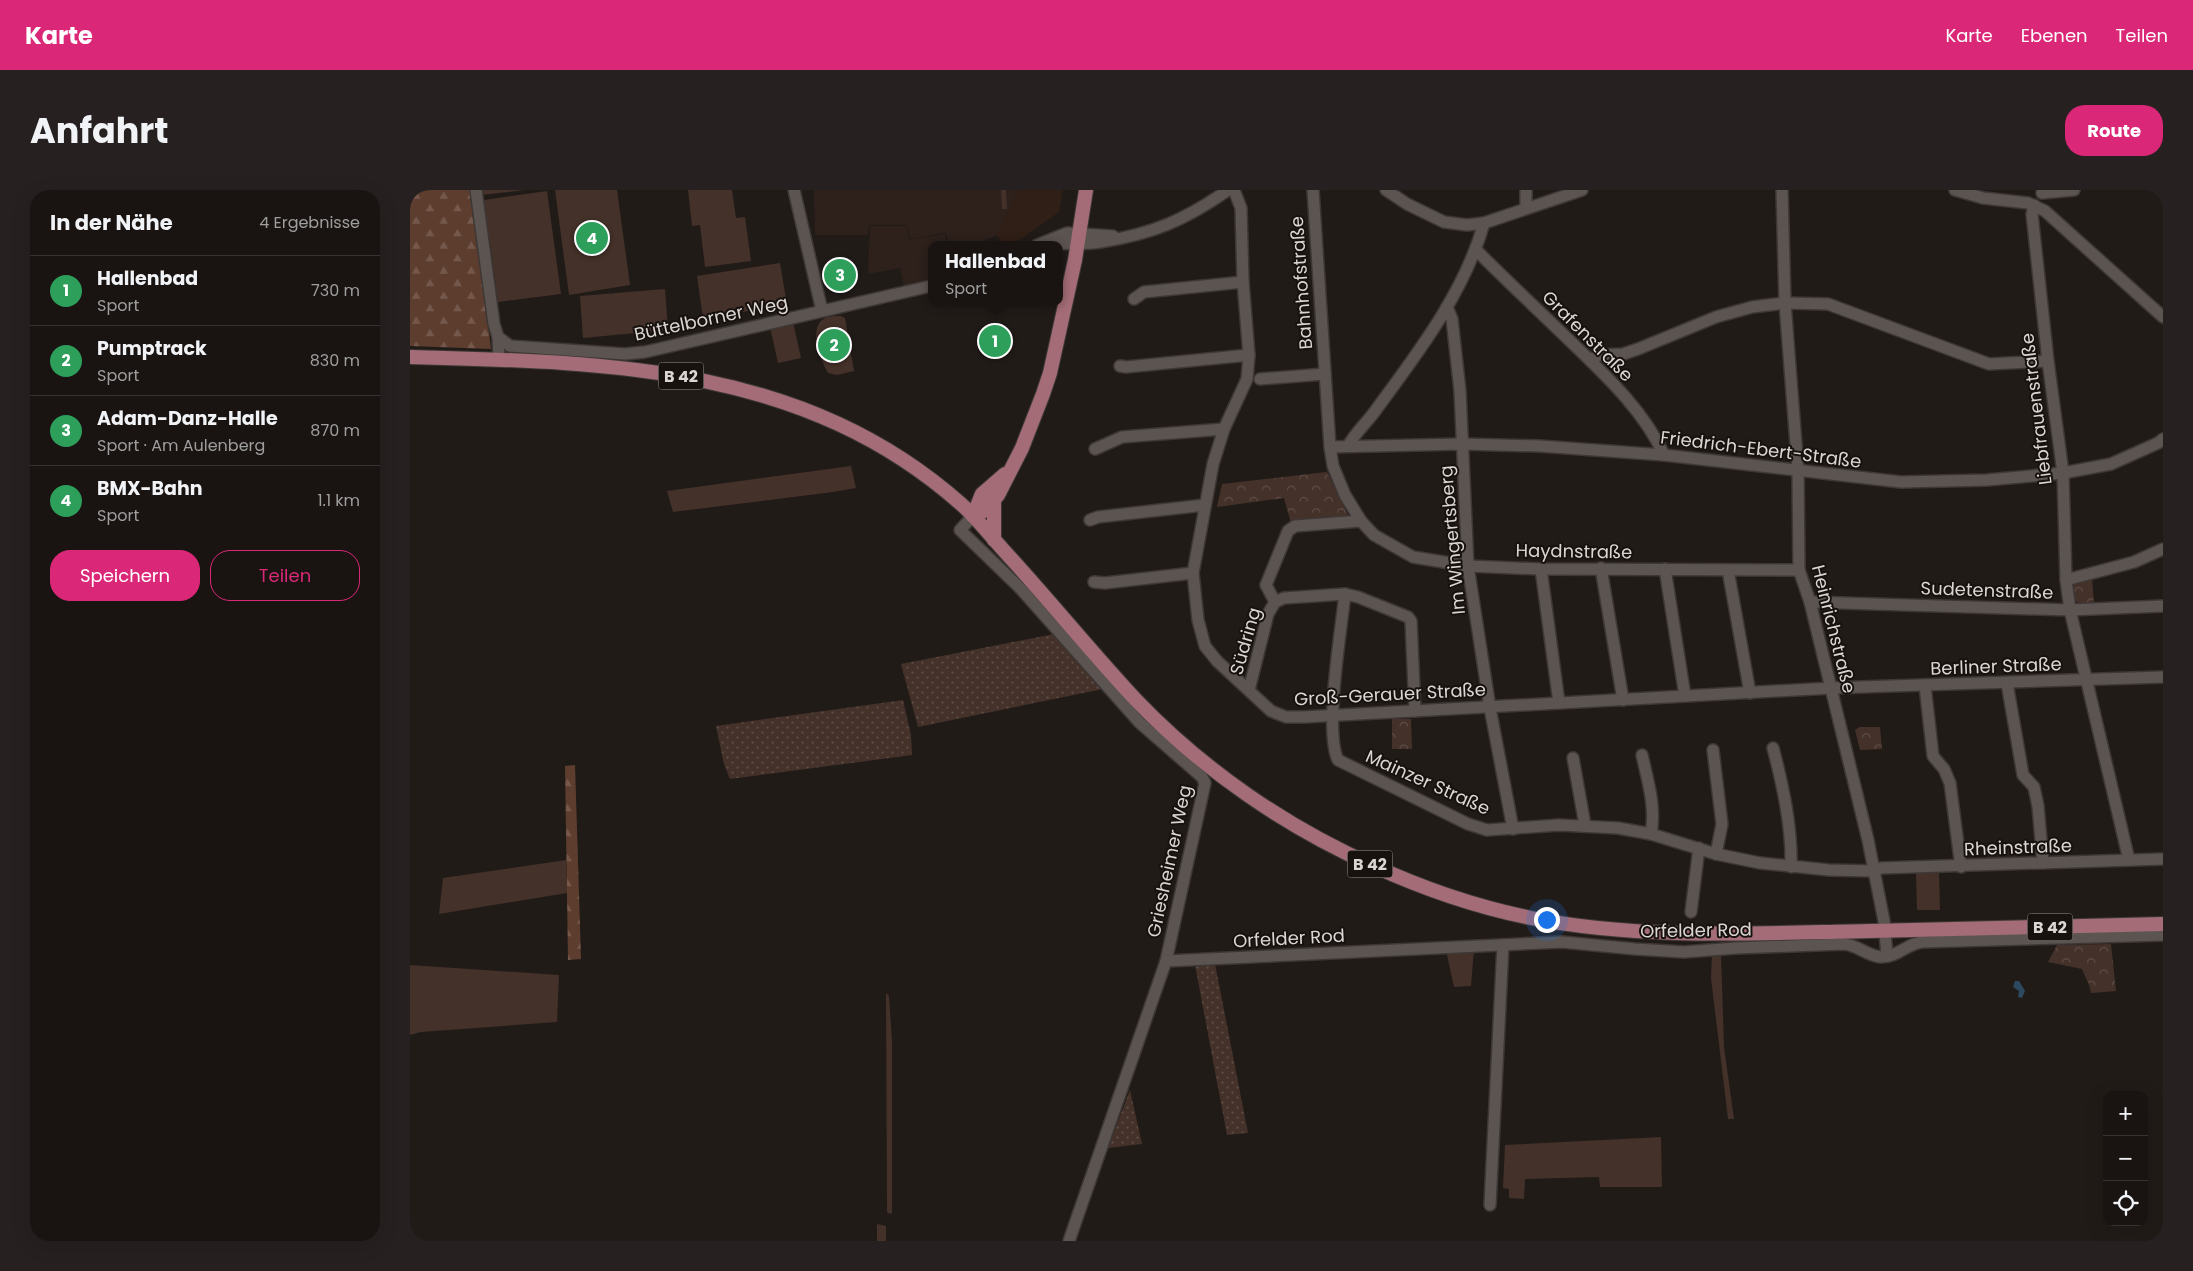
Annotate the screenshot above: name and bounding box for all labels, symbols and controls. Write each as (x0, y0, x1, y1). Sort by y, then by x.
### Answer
text: Karte (25, 19, 93, 52)
text: Karte (1945, 23, 1993, 48)
text: Ebenen (2021, 23, 2088, 48)
text: Teilen (2116, 23, 2168, 48)
button: Route (2065, 105, 2163, 156)
text: Anfahrt (30, 106, 169, 155)
text: In der Nähe (50, 208, 173, 237)
text: 4 Ergebnisse (259, 211, 360, 234)
street label: Bahnhofstraße (1284, 216, 1318, 350)
pin: 4 (576, 219, 608, 257)
popup (928, 241, 1063, 306)
text: Hallenbad (945, 248, 1046, 275)
pin: 3 (824, 256, 856, 294)
text: Hallenbad (97, 265, 198, 292)
text: Sport (945, 277, 987, 300)
text: 1 (63, 279, 69, 302)
text: 730 m (311, 279, 360, 302)
street label: Grafenstraße (1537, 285, 1639, 387)
street label: Büttelborner Weg (632, 289, 790, 347)
text: Sport (97, 294, 139, 317)
pin: 1 (979, 322, 1011, 360)
pin: 2 (818, 326, 850, 364)
street label: Liebfrauenstraße (2014, 332, 2058, 486)
text: Pumptrack (97, 335, 207, 362)
text: 2 (61, 349, 71, 372)
text: 830 m (310, 349, 360, 372)
road number: B 42 (658, 362, 704, 390)
text: Sport (97, 364, 139, 387)
text: Adam-Danz-Halle (97, 405, 278, 432)
text: 3 (61, 419, 71, 442)
text: 870 m (310, 419, 360, 442)
street label: Friedrich-Ebert-Straße (1659, 424, 1863, 474)
text: Sport · Am Aulenberg (97, 434, 265, 457)
street label: Im Wingertsberg (1433, 464, 1471, 616)
text: BMX-Bahn (97, 475, 203, 502)
text: 4 (61, 489, 71, 512)
text: 1.1 km (317, 489, 360, 512)
text: Sport (97, 504, 139, 527)
street label: Haydnstraße (1515, 537, 1633, 565)
button: Speichern (50, 550, 200, 601)
button: Teilen (210, 550, 360, 601)
street label: Heinrichstraße (1806, 562, 1862, 696)
street label: Sudetenstraße (1920, 575, 2054, 605)
street label: Südring (1223, 604, 1267, 678)
street label: Berliner Straße (1930, 651, 2062, 681)
street label: Groß-Gerauer Straße (1293, 676, 1487, 712)
street label: Mainzer Straße (1362, 743, 1494, 821)
street label: Griesheimer Weg (1141, 783, 1197, 939)
street label: Rheinstraße (1964, 833, 2072, 861)
road number: B 42 (1348, 851, 1392, 878)
your location (1534, 907, 1560, 933)
road number: B 42 (2028, 914, 2072, 940)
street label: Orfelder Rod (1640, 917, 1752, 943)
street label: Orfelder Rod (1232, 923, 1346, 953)
map controls (2103, 1091, 2148, 1226)
button: + (2103, 1091, 2148, 1136)
button: − (2103, 1136, 2148, 1181)
button: locate (2103, 1181, 2148, 1226)

